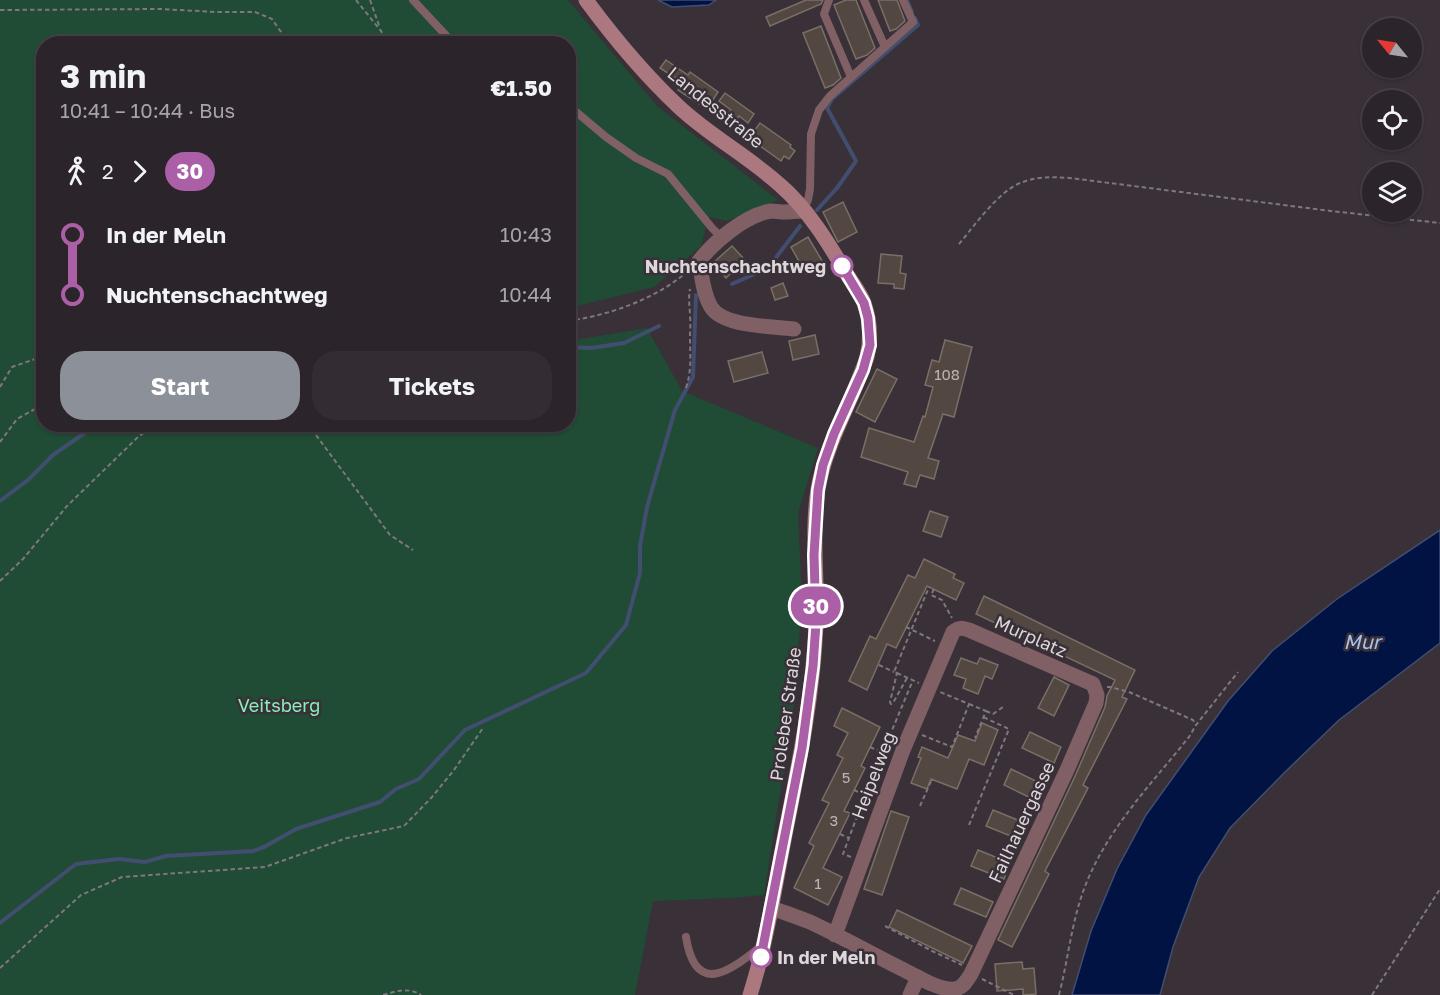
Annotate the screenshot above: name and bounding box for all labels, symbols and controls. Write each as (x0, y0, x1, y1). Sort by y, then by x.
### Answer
north arrow (1362, 18, 1422, 78)
map controls (1362, 18, 1422, 222)
text: 3 min (60, 56, 146, 95)
street label: Landesstraße (663, 62, 769, 152)
text: €1.50 (490, 74, 552, 101)
button: locate (1362, 90, 1422, 150)
text: 10:41 – 10:44 · Bus (60, 98, 235, 122)
icon: walk (60, 155, 93, 188)
icon: forward (123, 155, 156, 188)
text: 30 (177, 158, 203, 184)
text: 2 (102, 159, 114, 183)
button: layers (1362, 162, 1422, 222)
text: In der Meln (106, 221, 226, 248)
text: 10:43 (500, 222, 552, 246)
place label: Nuchtenschachtweg (645, 255, 826, 277)
marker: Nuchtenschachtweg (831, 255, 853, 277)
text: Nuchtenschachtweg (106, 281, 328, 308)
text: 10:44 (500, 282, 552, 306)
button: Start (60, 351, 300, 420)
button: Tickets (312, 351, 552, 420)
house number: 108 (934, 365, 960, 383)
line badge: 30 (789, 586, 843, 626)
text: 30 (803, 593, 829, 619)
street label: Murplatz (991, 610, 1071, 662)
water label: Mur (1343, 629, 1384, 653)
street label: Proleber Straße (765, 646, 805, 782)
park label: Veitsberg (238, 694, 320, 716)
street label: Heipelweg (846, 728, 900, 822)
street label: Failhauergasse (983, 758, 1059, 886)
house number: 5 (842, 768, 850, 786)
house number: 3 (830, 811, 838, 829)
house number: 1 (814, 874, 822, 892)
marker: In der Meln (750, 946, 772, 968)
place label: In der Meln (777, 946, 875, 968)

